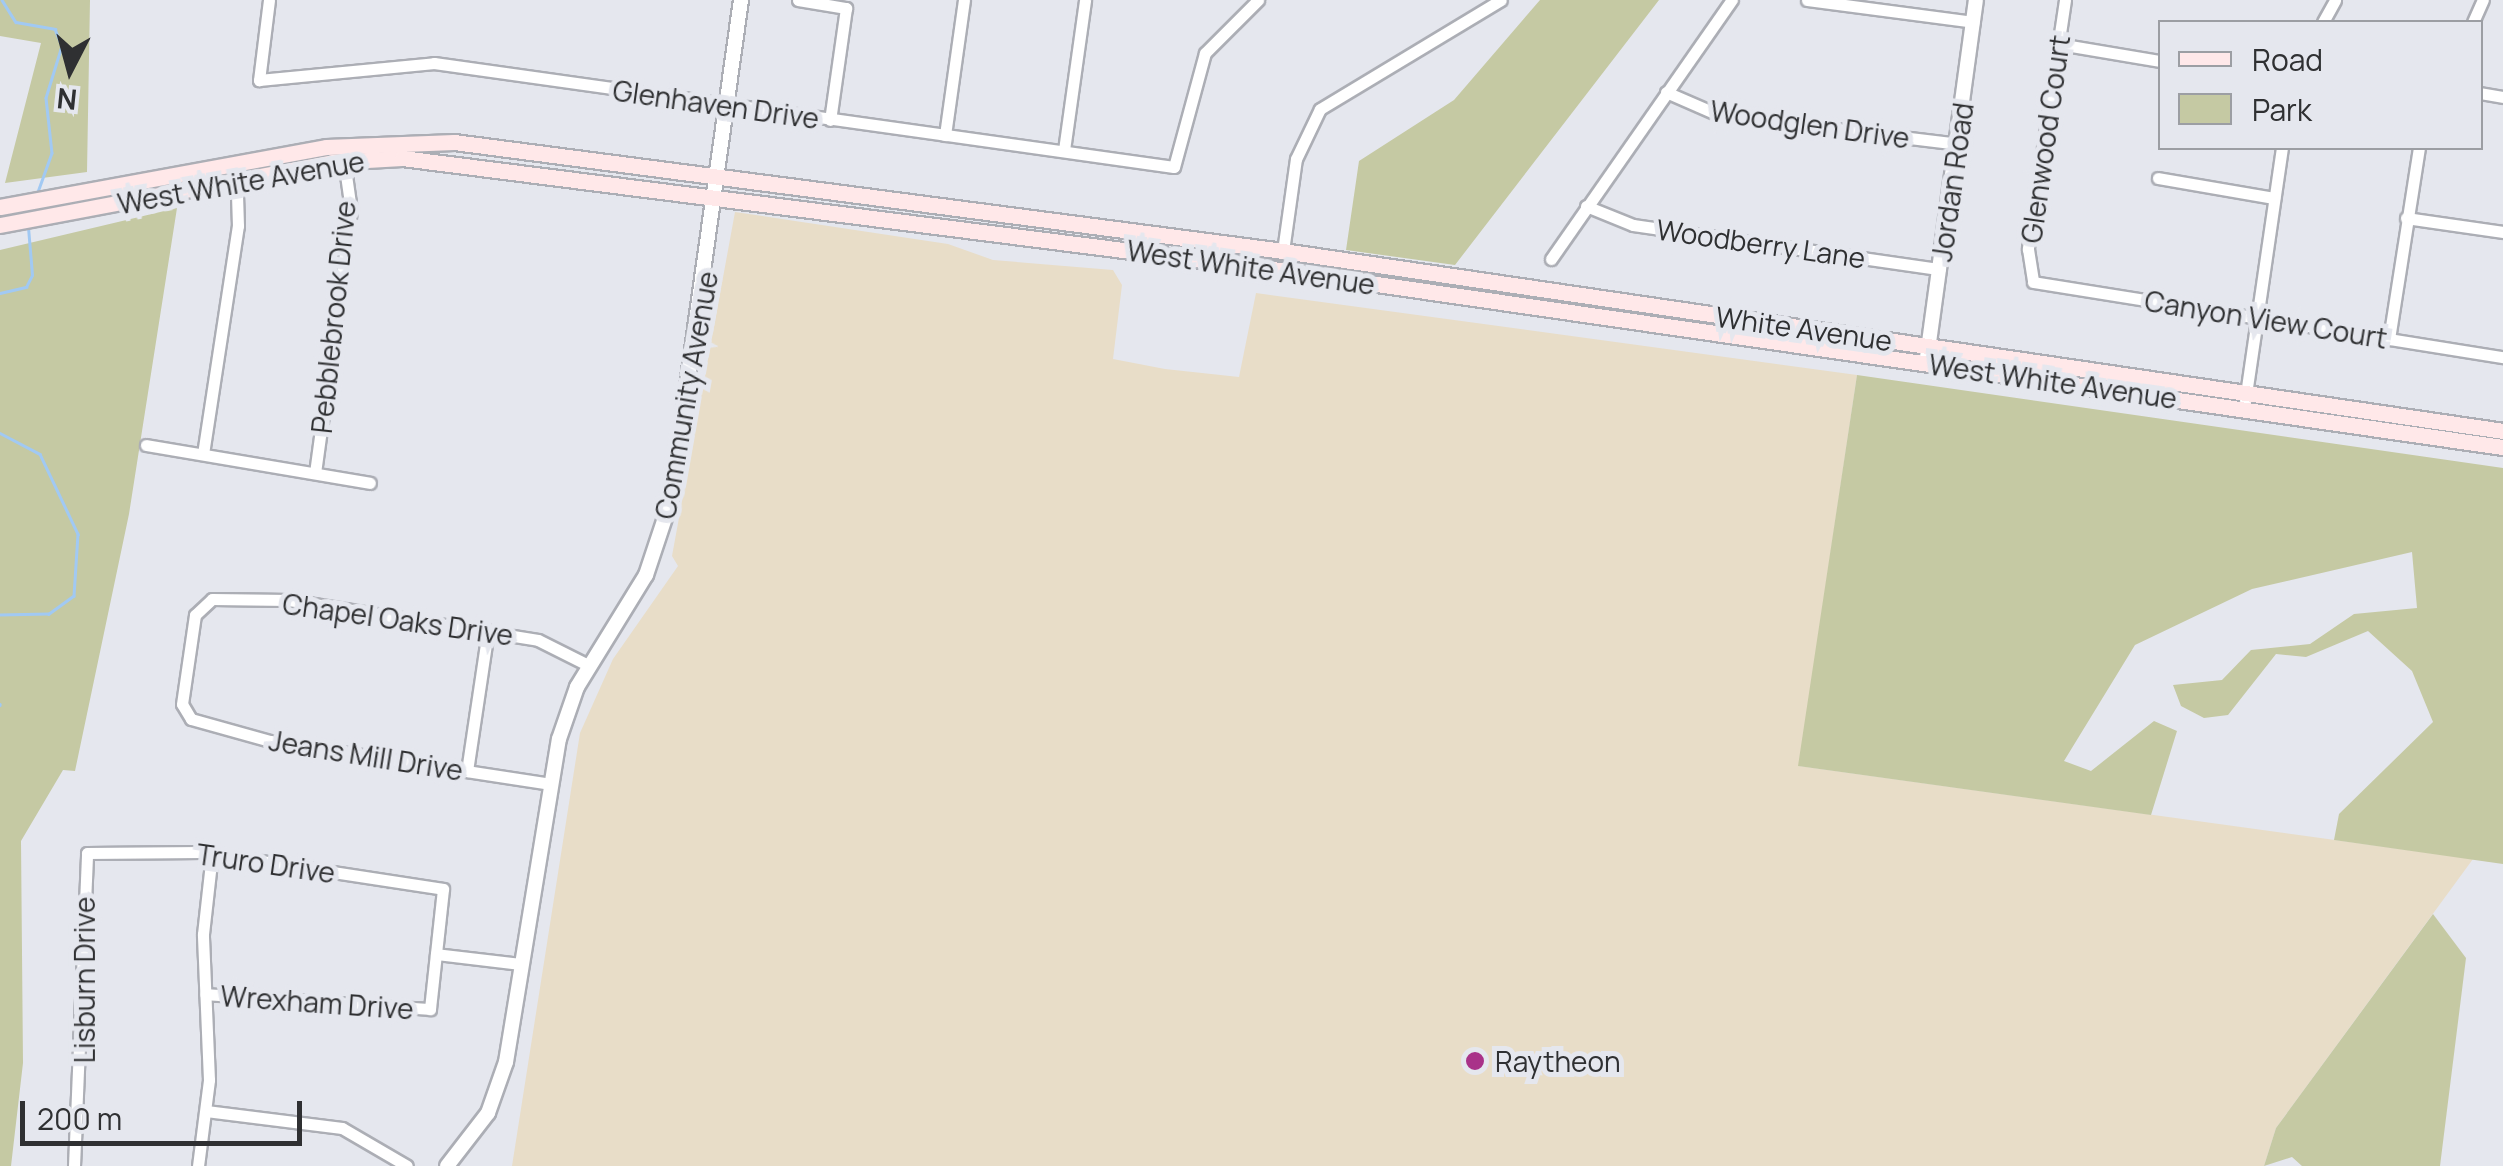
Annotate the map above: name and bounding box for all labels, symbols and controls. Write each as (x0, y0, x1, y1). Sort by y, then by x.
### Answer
north arrow (20, 20, 120, 120)
legend (2158, 20, 2483, 150)
street label: Glenwood Court (2014, 33, 2076, 245)
text: Road (2252, 39, 2323, 80)
street label: Glenhaven Drive (611, 73, 821, 135)
text: N (55, 80, 79, 120)
text: Park (2252, 89, 2312, 130)
street label: Woodglen Drive (1708, 93, 1912, 155)
street label: Jordan Road (1924, 100, 1980, 264)
street label: West White Avenue (115, 144, 367, 220)
street label: Pebblebrook Drive (304, 199, 362, 435)
street label: Woodberry Lane (1655, 212, 1867, 274)
street label: West White Avenue (1125, 233, 1377, 301)
street label: Community Avenue (648, 269, 724, 521)
street label: Canyon View Court (2142, 283, 2390, 355)
street label: White Avenue (1714, 299, 1894, 357)
street label: West White Avenue (1927, 347, 2179, 415)
street label: Chapel Oaks Drive (281, 586, 515, 652)
street label: Jeans Mill Drive (267, 723, 465, 787)
street label: Truro Drive (195, 837, 337, 889)
street label: Lisburn Drive (67, 897, 101, 1063)
street label: Wrexham Drive (219, 978, 415, 1026)
place label: Raytheon (1495, 1044, 1621, 1078)
marker: Raytheon (1464, 1050, 1486, 1072)
scale bar (25, 1081, 308, 1143)
text: 200 m (37, 1098, 122, 1139)

